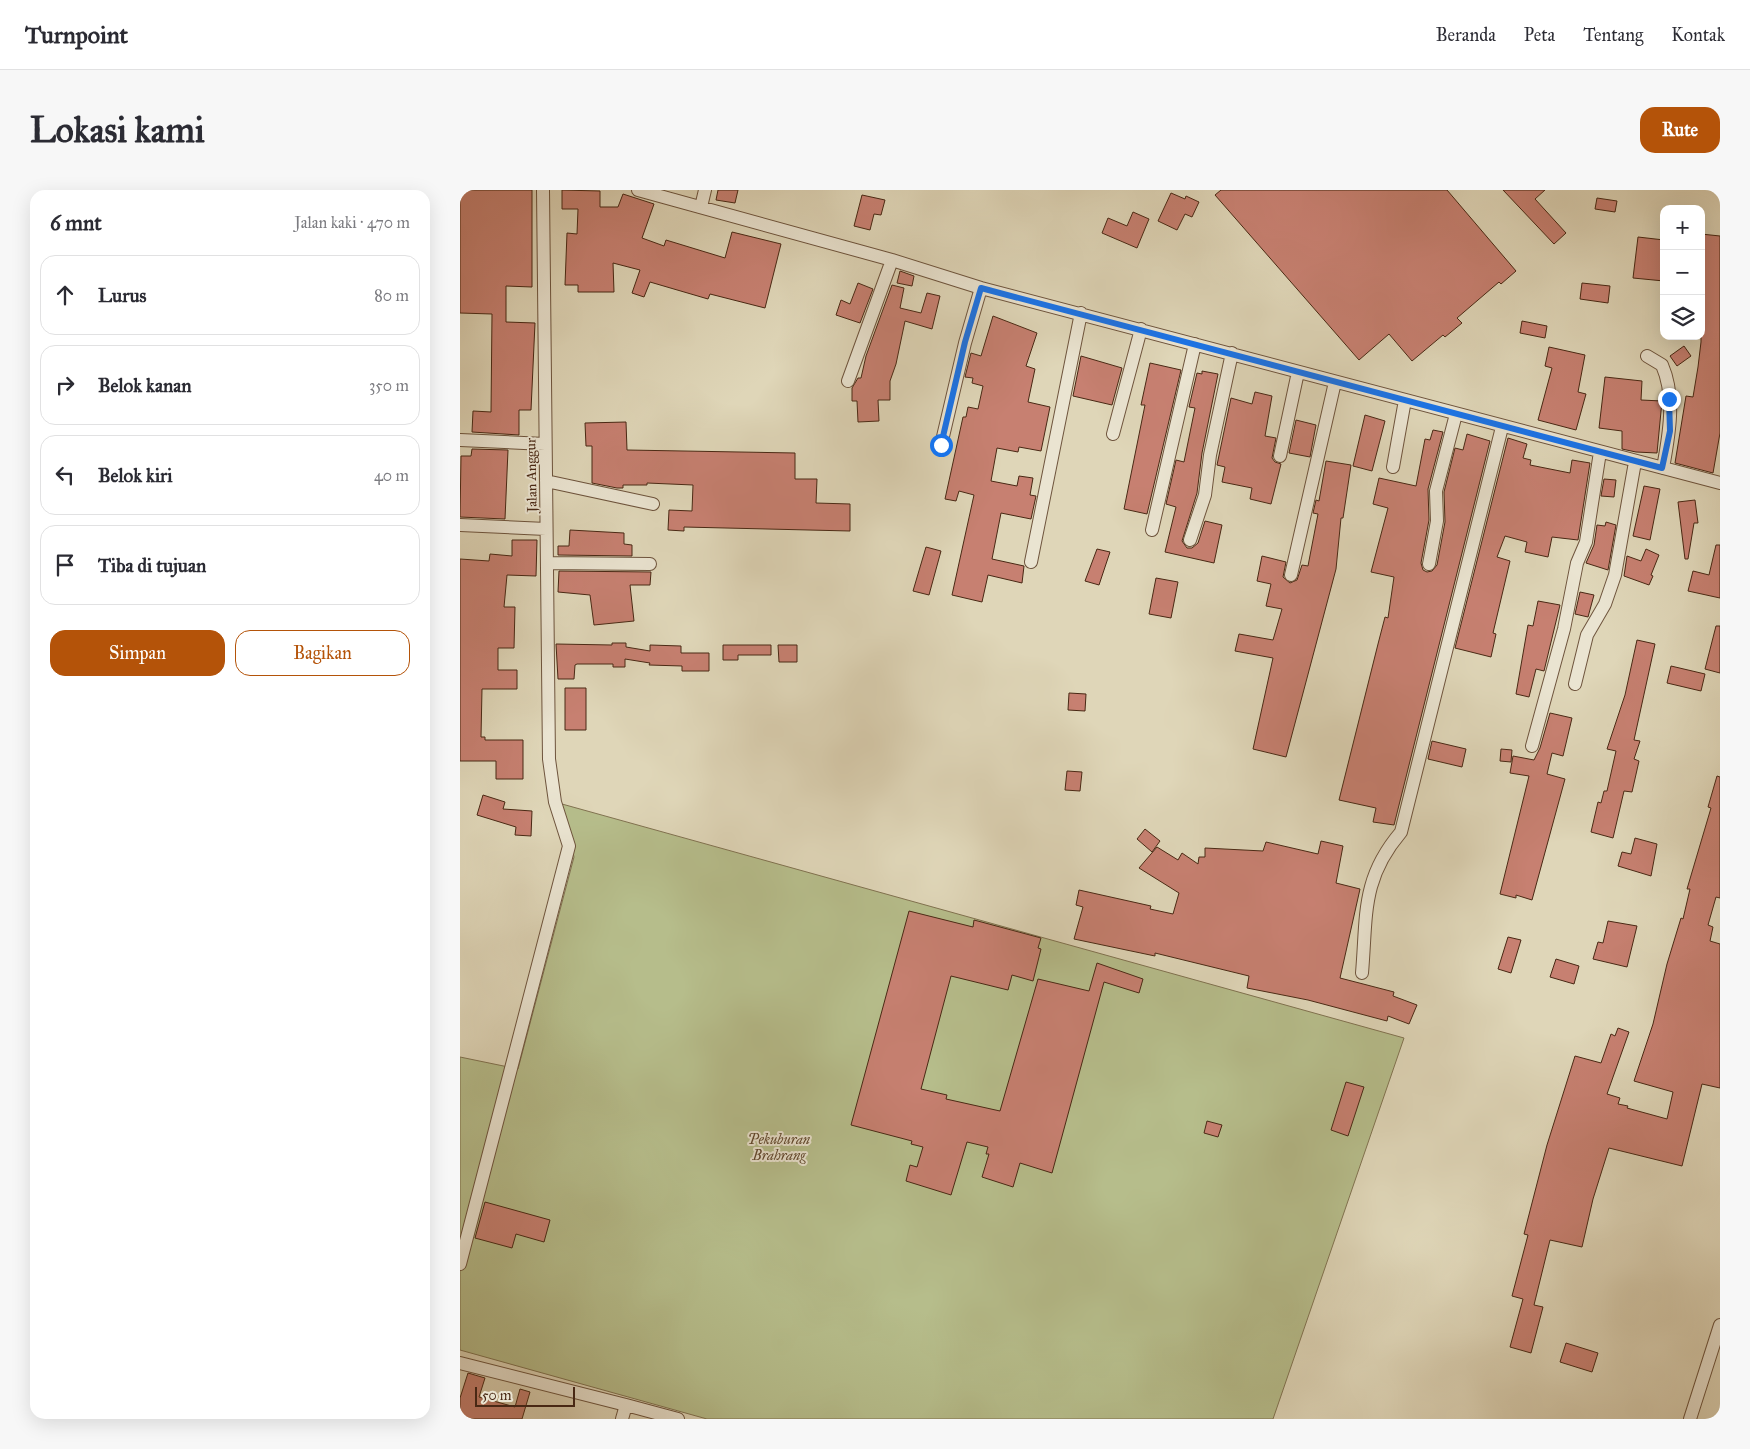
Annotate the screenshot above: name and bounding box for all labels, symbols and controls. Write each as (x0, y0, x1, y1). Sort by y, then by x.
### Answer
text: Turnpoint (25, 20, 128, 50)
text: Beranda (1436, 24, 1496, 46)
text: Peta (1524, 24, 1555, 46)
text: Tentang (1583, 24, 1643, 46)
text: Kontak (1671, 24, 1725, 46)
button: Rute (1640, 107, 1720, 153)
text: Lokasi kami (30, 109, 205, 152)
map controls (1660, 205, 1705, 340)
button: + (1660, 205, 1705, 250)
text: 6 mnt (50, 210, 102, 236)
text: Jalan kaki · 470 m (295, 213, 410, 232)
button: − (1660, 250, 1705, 295)
icon: ahead (51, 281, 79, 309)
text: Lurus (98, 284, 146, 307)
text: 80 m (374, 286, 409, 305)
button: layers (1660, 295, 1705, 340)
icon: right (51, 371, 79, 399)
text: Belok kanan (98, 374, 192, 397)
text: 350 m (369, 376, 409, 395)
route end (1658, 388, 1681, 411)
route start (930, 434, 953, 457)
street label: Jalan Anggur (522, 437, 542, 514)
icon: left (51, 461, 79, 489)
text: Belok kiri (98, 464, 172, 487)
text: 40 m (374, 466, 409, 485)
icon: arrive (51, 551, 79, 579)
text: Tiba di tujuan (98, 554, 206, 577)
button: Simpan (50, 630, 225, 676)
button: Bagikan (235, 630, 410, 676)
park label: Pekuburan Brahrang (748, 1131, 811, 1164)
scale bar (475, 1384, 575, 1407)
text: 50 m (482, 1387, 511, 1404)

